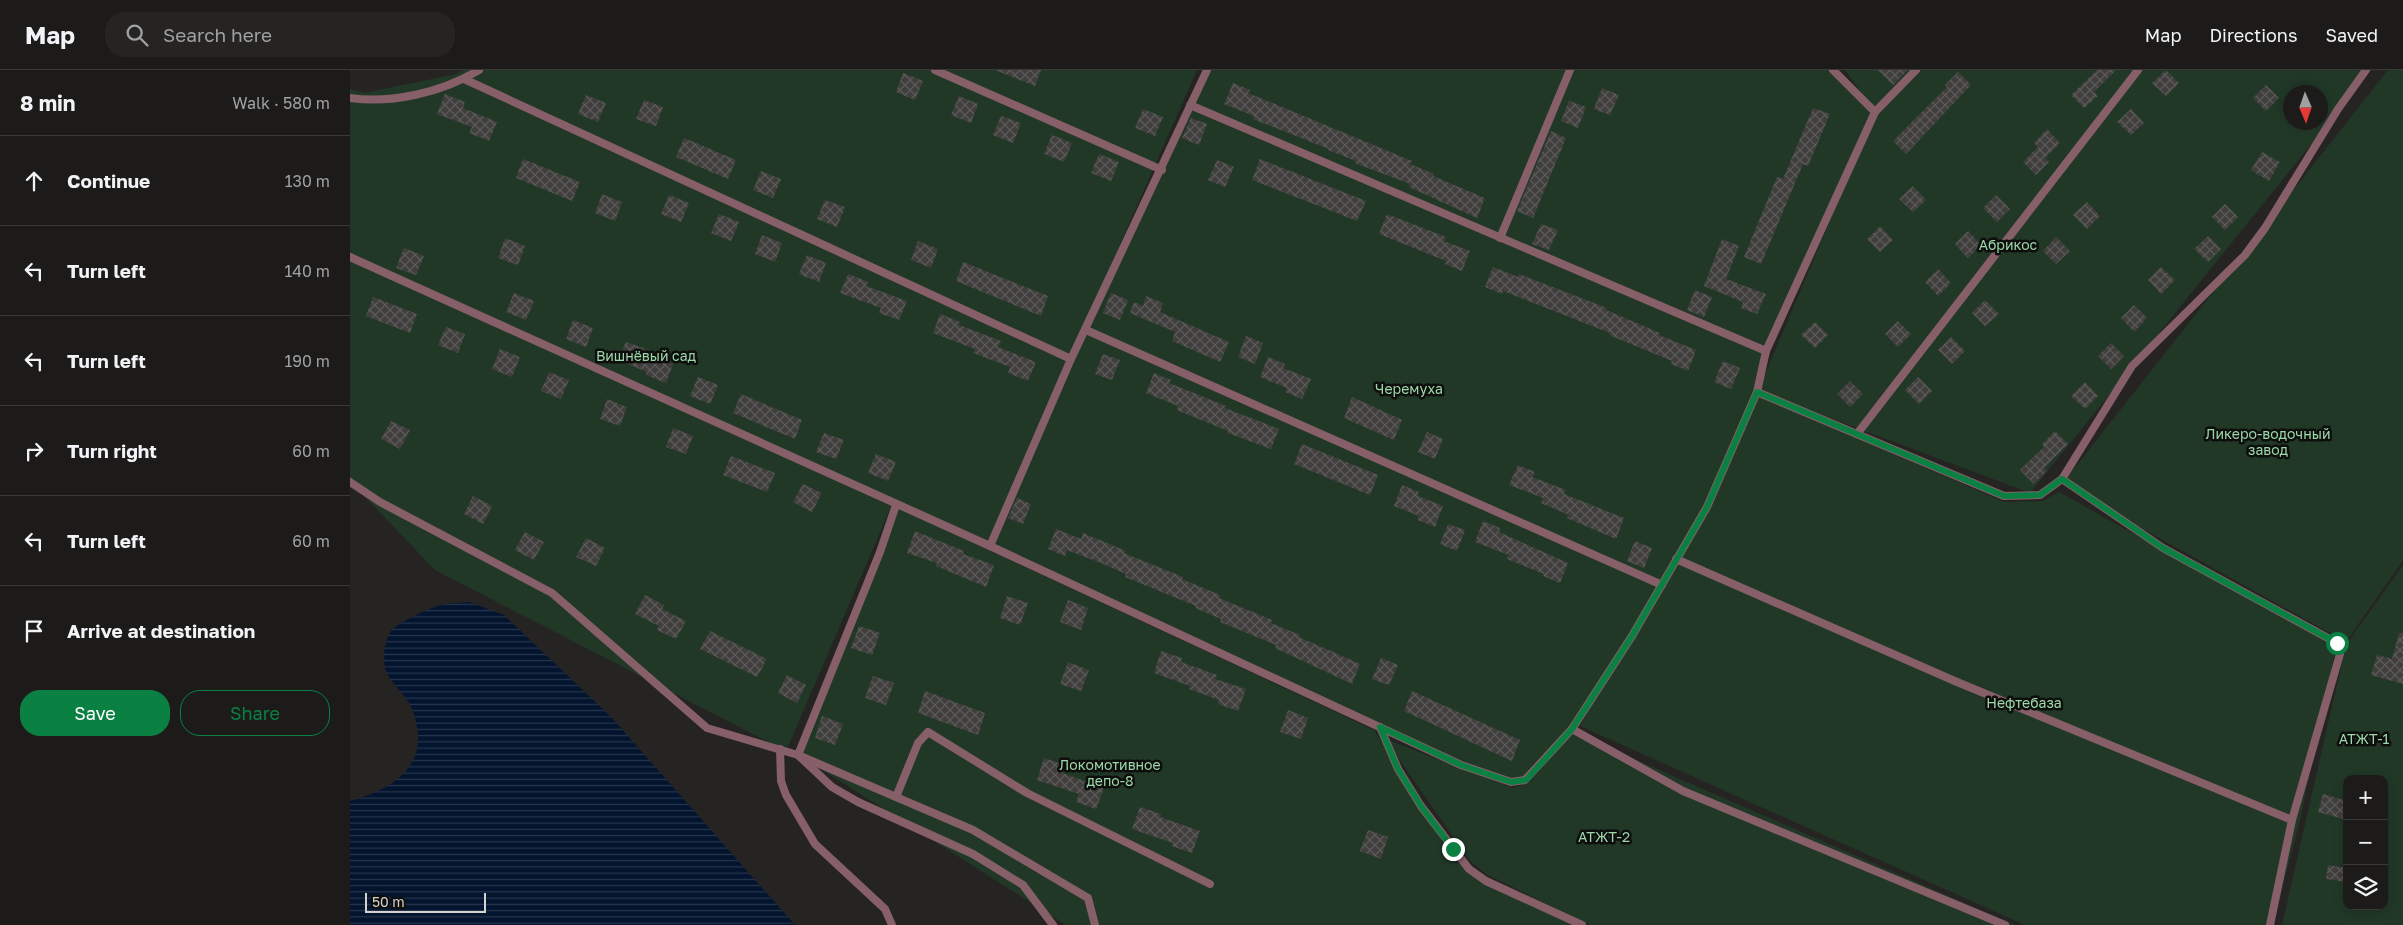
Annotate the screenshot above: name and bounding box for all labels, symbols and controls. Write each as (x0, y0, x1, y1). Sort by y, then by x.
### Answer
search box (105, 12, 455, 57)
text: Map (25, 20, 75, 49)
icon: search (123, 21, 151, 49)
text: Search here (163, 23, 272, 46)
text: Map (2145, 24, 2181, 46)
text: Directions (2209, 24, 2297, 46)
text: Saved (2325, 24, 2378, 46)
north arrow (2283, 85, 2328, 130)
text: 8 min (20, 90, 76, 116)
text: Walk · 580 m (232, 93, 330, 113)
icon: ahead (20, 167, 48, 195)
text: Continue (67, 169, 150, 192)
text: 130 m (285, 171, 330, 191)
park label: Абрикос (1979, 236, 2038, 253)
icon: left (20, 257, 48, 285)
text: Turn left (67, 259, 146, 282)
text: 140 m (284, 261, 330, 281)
icon: left (20, 347, 48, 375)
park label: Вишнёвый сад (596, 347, 697, 364)
text: Turn left (67, 349, 146, 372)
text: 190 m (284, 351, 330, 371)
park label: Черемуха (1375, 380, 1443, 397)
park label: Ликеро-водочный завод (2206, 425, 2330, 458)
icon: right (20, 437, 48, 465)
text: Turn right (67, 439, 157, 462)
text: 60 m (292, 441, 330, 461)
icon: left (20, 527, 48, 555)
text: Turn left (67, 529, 146, 552)
text: 60 m (292, 531, 330, 551)
icon: arrive (20, 617, 48, 645)
text: Arrive at destination (67, 619, 255, 642)
route start (2326, 632, 2349, 655)
button: Save (20, 690, 170, 736)
button: Share (180, 690, 330, 736)
park label: Нефтебаза (1986, 694, 2062, 711)
park label: АТЖТ-1 (2339, 730, 2390, 747)
park label: Локомотивное депо-8 (1059, 756, 1161, 789)
map controls (2343, 775, 2388, 910)
button: + (2343, 775, 2388, 820)
button: − (2343, 820, 2388, 865)
park label: АТЖТ-2 (1578, 828, 1630, 845)
route end (1442, 838, 1465, 861)
button: layers (2343, 865, 2388, 910)
scale bar (365, 890, 486, 913)
text: 50 m (372, 893, 405, 910)

